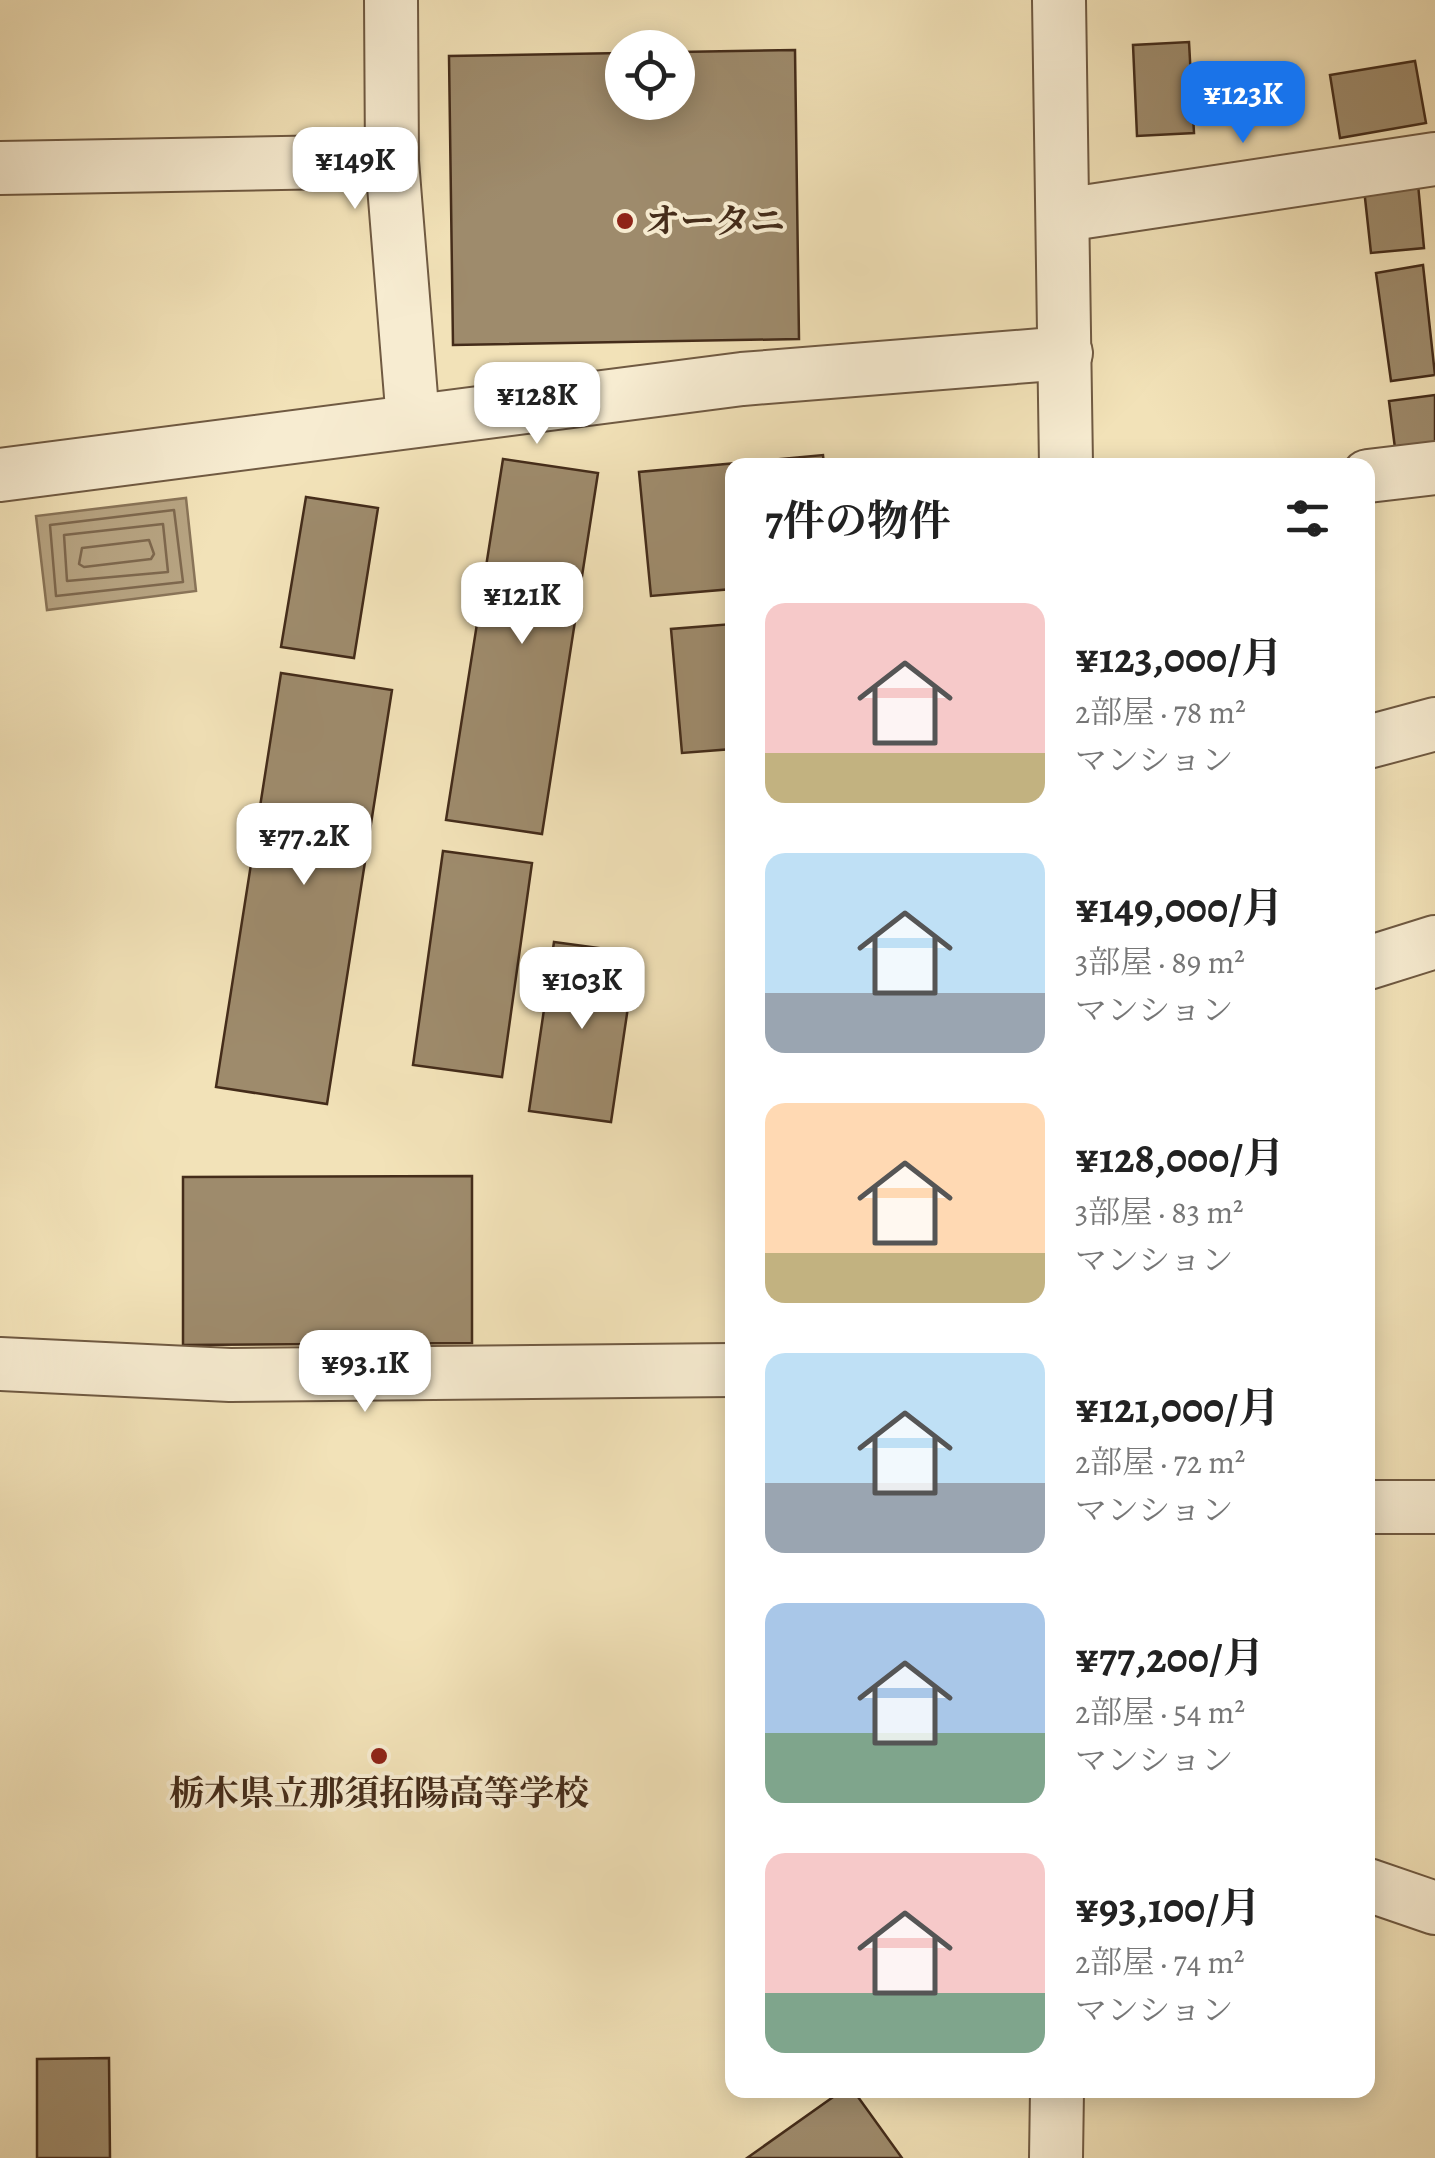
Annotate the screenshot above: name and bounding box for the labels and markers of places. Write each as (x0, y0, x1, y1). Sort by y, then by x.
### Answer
pin: ¥123K (1173, 61, 1313, 146)
pin: ¥149K (285, 127, 425, 212)
place label: オータニ (645, 197, 785, 245)
marker: オータニ (614, 210, 636, 232)
pin: ¥128K (467, 362, 607, 447)
pin: ¥121K (452, 562, 592, 647)
pin: ¥77.2K (223, 803, 385, 888)
pin: ¥103K (512, 947, 652, 1032)
pin: ¥93.1K (284, 1330, 446, 1415)
marker: 栃木県立那須拓陽高等学校 (368, 1745, 390, 1767)
place label: 栃木県立那須拓陽高等学校 (169, 1769, 589, 1817)

